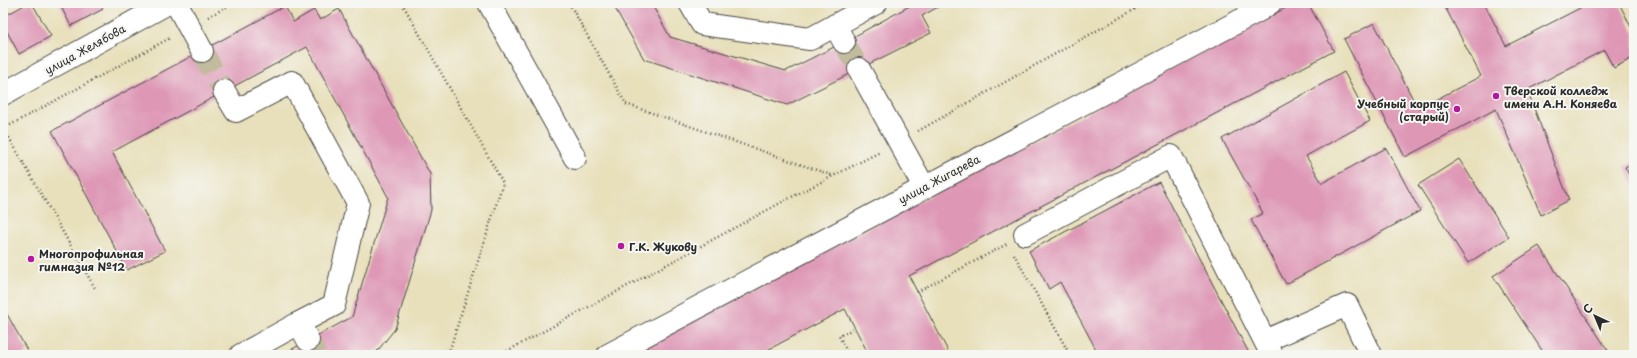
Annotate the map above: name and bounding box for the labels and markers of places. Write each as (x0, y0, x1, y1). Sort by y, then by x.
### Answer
place label: Тверской колледж имени А.Н. Коняева (1504, 82, 1618, 112)
marker: Тверской колледж имени А.Н. Коняева (1491, 91, 1501, 101)
place label: Учебный корпус (старый) (1357, 95, 1449, 125)
marker: Учебный корпус (старый) (1452, 104, 1462, 114)
place label: Г.К. Жукову (629, 238, 697, 255)
marker: Г.К. Жукову (616, 241, 626, 251)
place label: Многопрофильная гимназия №12 (39, 245, 144, 275)
marker: Многопрофильная гимназия №12 (26, 254, 36, 264)

